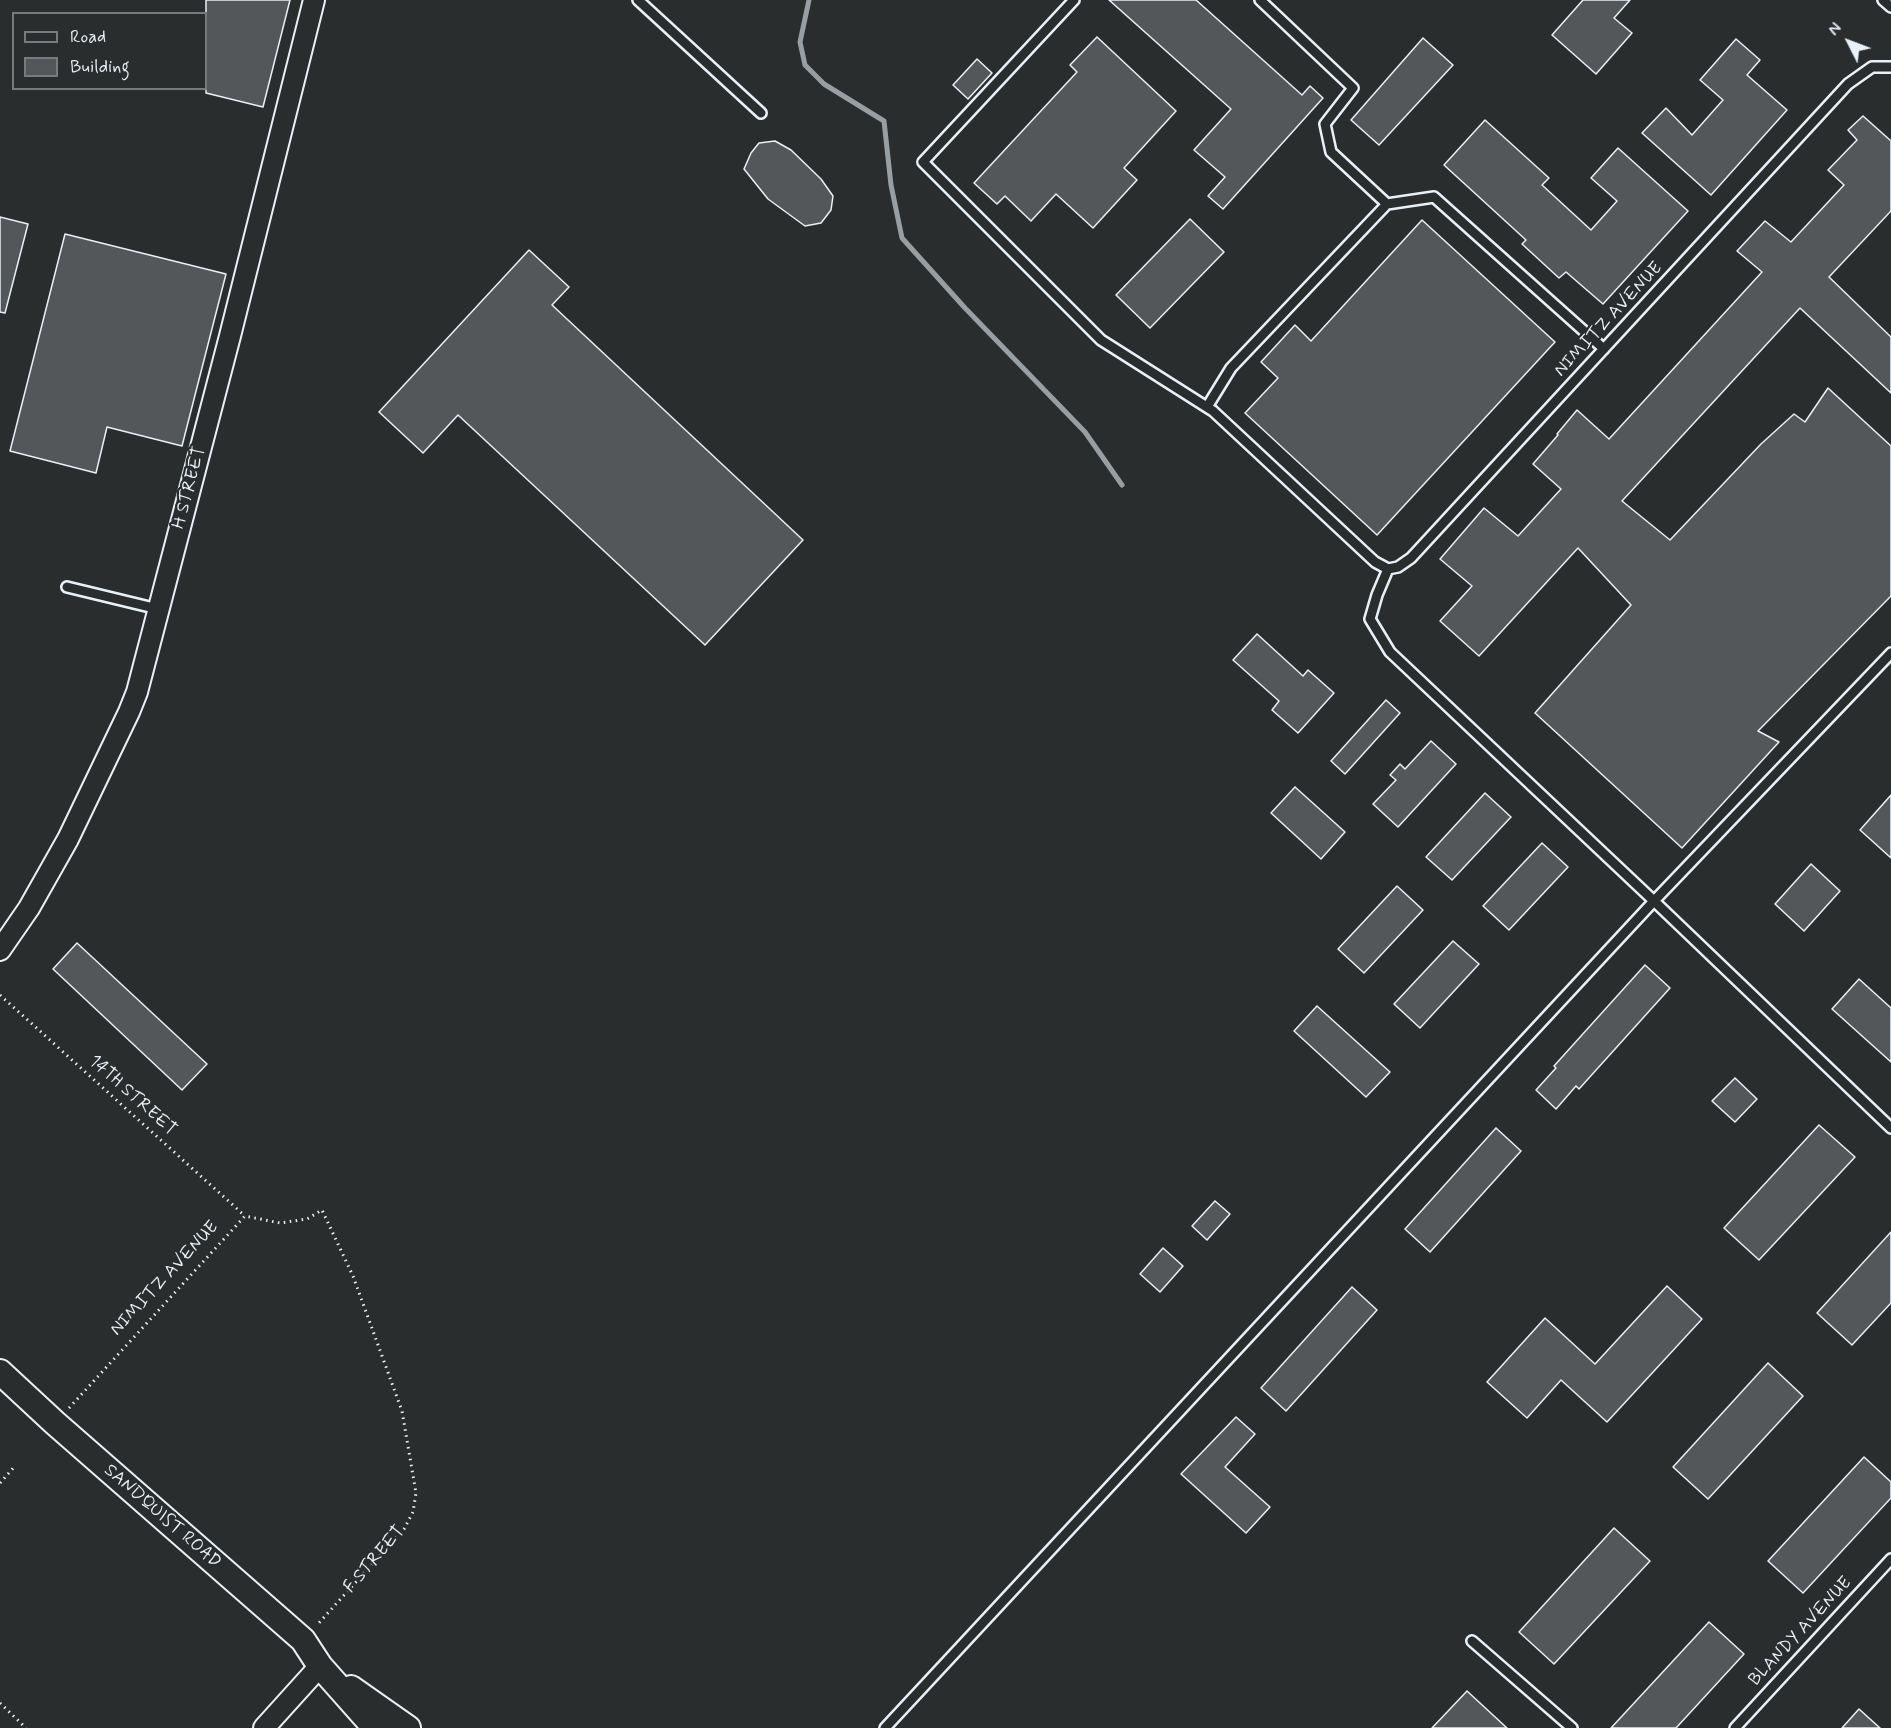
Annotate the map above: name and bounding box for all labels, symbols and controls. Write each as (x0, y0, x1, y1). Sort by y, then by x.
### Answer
legend (12, 12, 207, 90)
north arrow (1819, 12, 1879, 72)
text: N (1824, 19, 1847, 41)
text: Road (70, 25, 106, 49)
text: Building (70, 55, 130, 79)
street label: NIMITZ AVENUE (1550, 258, 1668, 382)
street label: H STREET (169, 444, 211, 532)
street label: 14TH STREET (84, 1051, 180, 1141)
street label: NIMITZ AVENUE (106, 1217, 224, 1341)
street label: SANDQUIST ROAD (99, 1460, 225, 1574)
street label: F STREET (340, 1522, 410, 1598)
street label: BLANDY AVENUE (1745, 1573, 1857, 1691)

